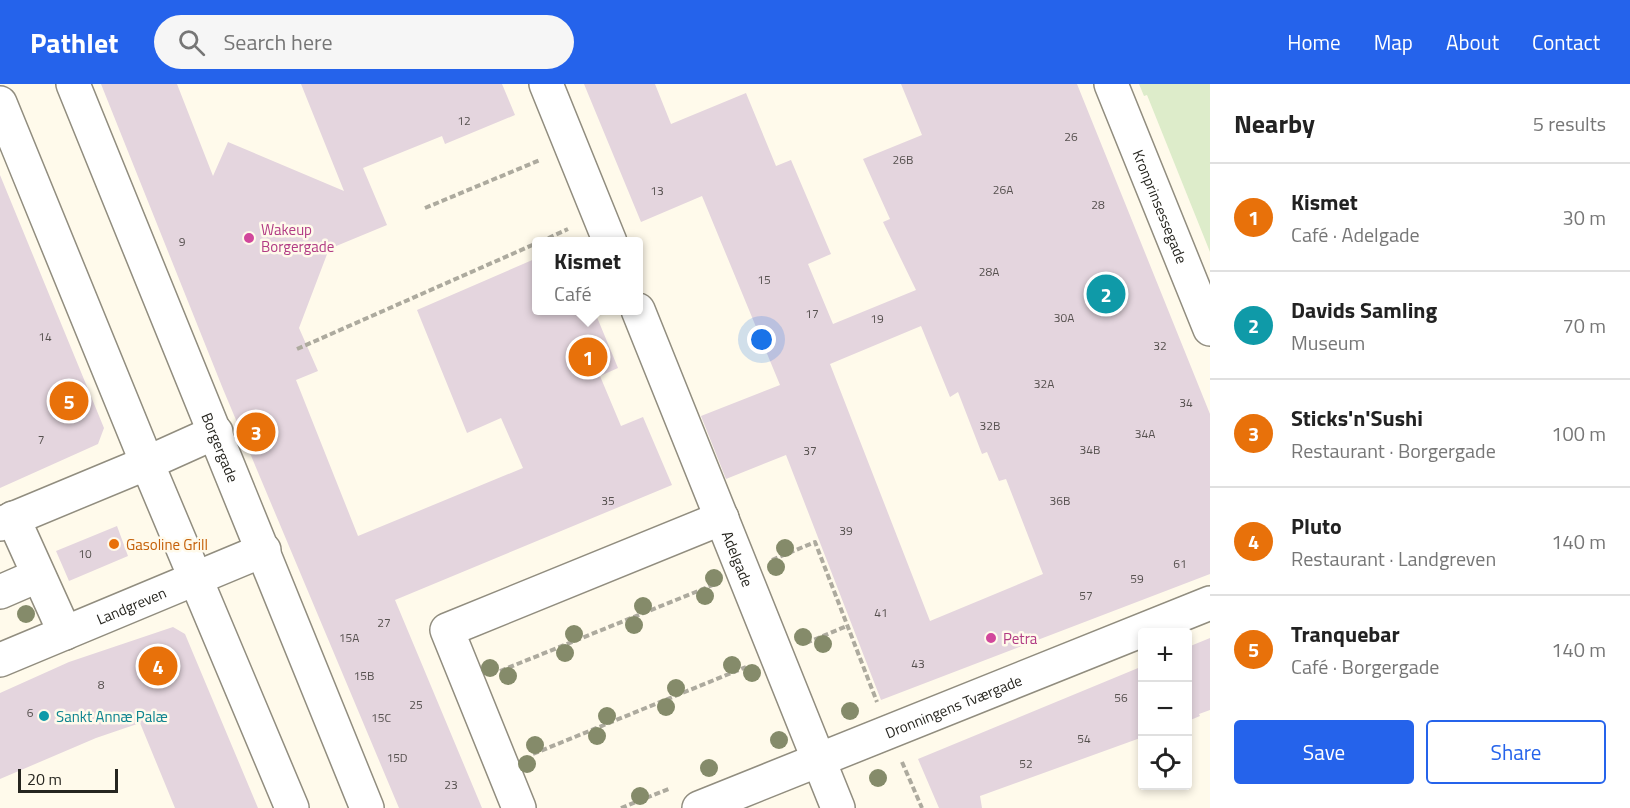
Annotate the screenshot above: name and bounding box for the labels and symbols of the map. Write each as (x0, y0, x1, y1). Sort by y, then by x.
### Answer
house number: 12 (457, 111, 471, 130)
house number: 26 (1064, 127, 1078, 146)
street label: Kronprinsessegade (1127, 146, 1194, 267)
house number: 26B (893, 150, 913, 169)
house number: 26A (993, 180, 1013, 199)
house number: 13 (650, 181, 664, 200)
house number: 28 (1091, 195, 1105, 214)
place label: Wakeup Borgergade (261, 218, 334, 258)
marker: Wakeup Borgergade (242, 231, 256, 245)
house number: 9 (179, 232, 186, 251)
house number: 28A (979, 262, 999, 281)
house number: 15 (757, 270, 771, 289)
pin: 2 (1086, 272, 1126, 316)
house number: 17 (805, 304, 819, 323)
house number: 30A (1054, 308, 1074, 327)
house number: 19 (870, 309, 884, 328)
your location (747, 325, 776, 354)
house number: 14 (38, 327, 52, 346)
pin: 1 (568, 334, 608, 380)
house number: 32 (1153, 336, 1167, 355)
house number: 32A (1034, 374, 1054, 393)
pin: 5 (50, 378, 88, 424)
house number: 34 (1179, 393, 1193, 412)
street label: Borgergade (196, 409, 245, 486)
pin: 3 (236, 410, 276, 454)
house number: 32B (980, 416, 1000, 435)
house number: 34A (1135, 424, 1155, 443)
house number: 7 (38, 430, 44, 449)
house number: 34B (1080, 440, 1100, 459)
house number: 37 (803, 441, 817, 460)
house number: 35 (601, 491, 615, 510)
house number: 36B (1050, 491, 1070, 510)
house number: 39 (839, 521, 853, 540)
street label: Adelgade (716, 527, 759, 590)
place label: Gasoline Grill (126, 533, 208, 556)
marker: Gasoline Grill (107, 537, 121, 551)
house number: 10 (78, 544, 92, 563)
house number: 61 (1173, 554, 1187, 573)
house number: 59 (1130, 569, 1144, 588)
street label: Landgreven (93, 581, 170, 630)
house number: 57 (1079, 586, 1093, 605)
house number: 41 (874, 603, 888, 622)
house number: 27 (377, 613, 391, 632)
place label: Petra (1003, 627, 1038, 650)
house number: 15A (339, 628, 359, 647)
marker: Petra (984, 631, 998, 645)
pin: 4 (138, 644, 178, 688)
house number: 43 (911, 654, 925, 673)
house number: 15B (354, 666, 374, 685)
street label: Dronningens Tværgade (881, 668, 1025, 744)
house number: 8 (98, 675, 105, 694)
house number: 56 (1114, 688, 1128, 707)
house number: 25 (409, 695, 423, 714)
house number: 6 (27, 703, 34, 722)
place label: Sankt Annæ Palæ (56, 705, 168, 728)
house number: 15C (371, 708, 391, 727)
marker: Sankt Annæ Palæ (37, 709, 51, 723)
house number: 54 (1077, 729, 1091, 748)
house number: 15D (386, 748, 408, 767)
house number: 52 (1019, 754, 1033, 773)
scale bar (18, 766, 118, 794)
house number: 23 (444, 775, 458, 794)

